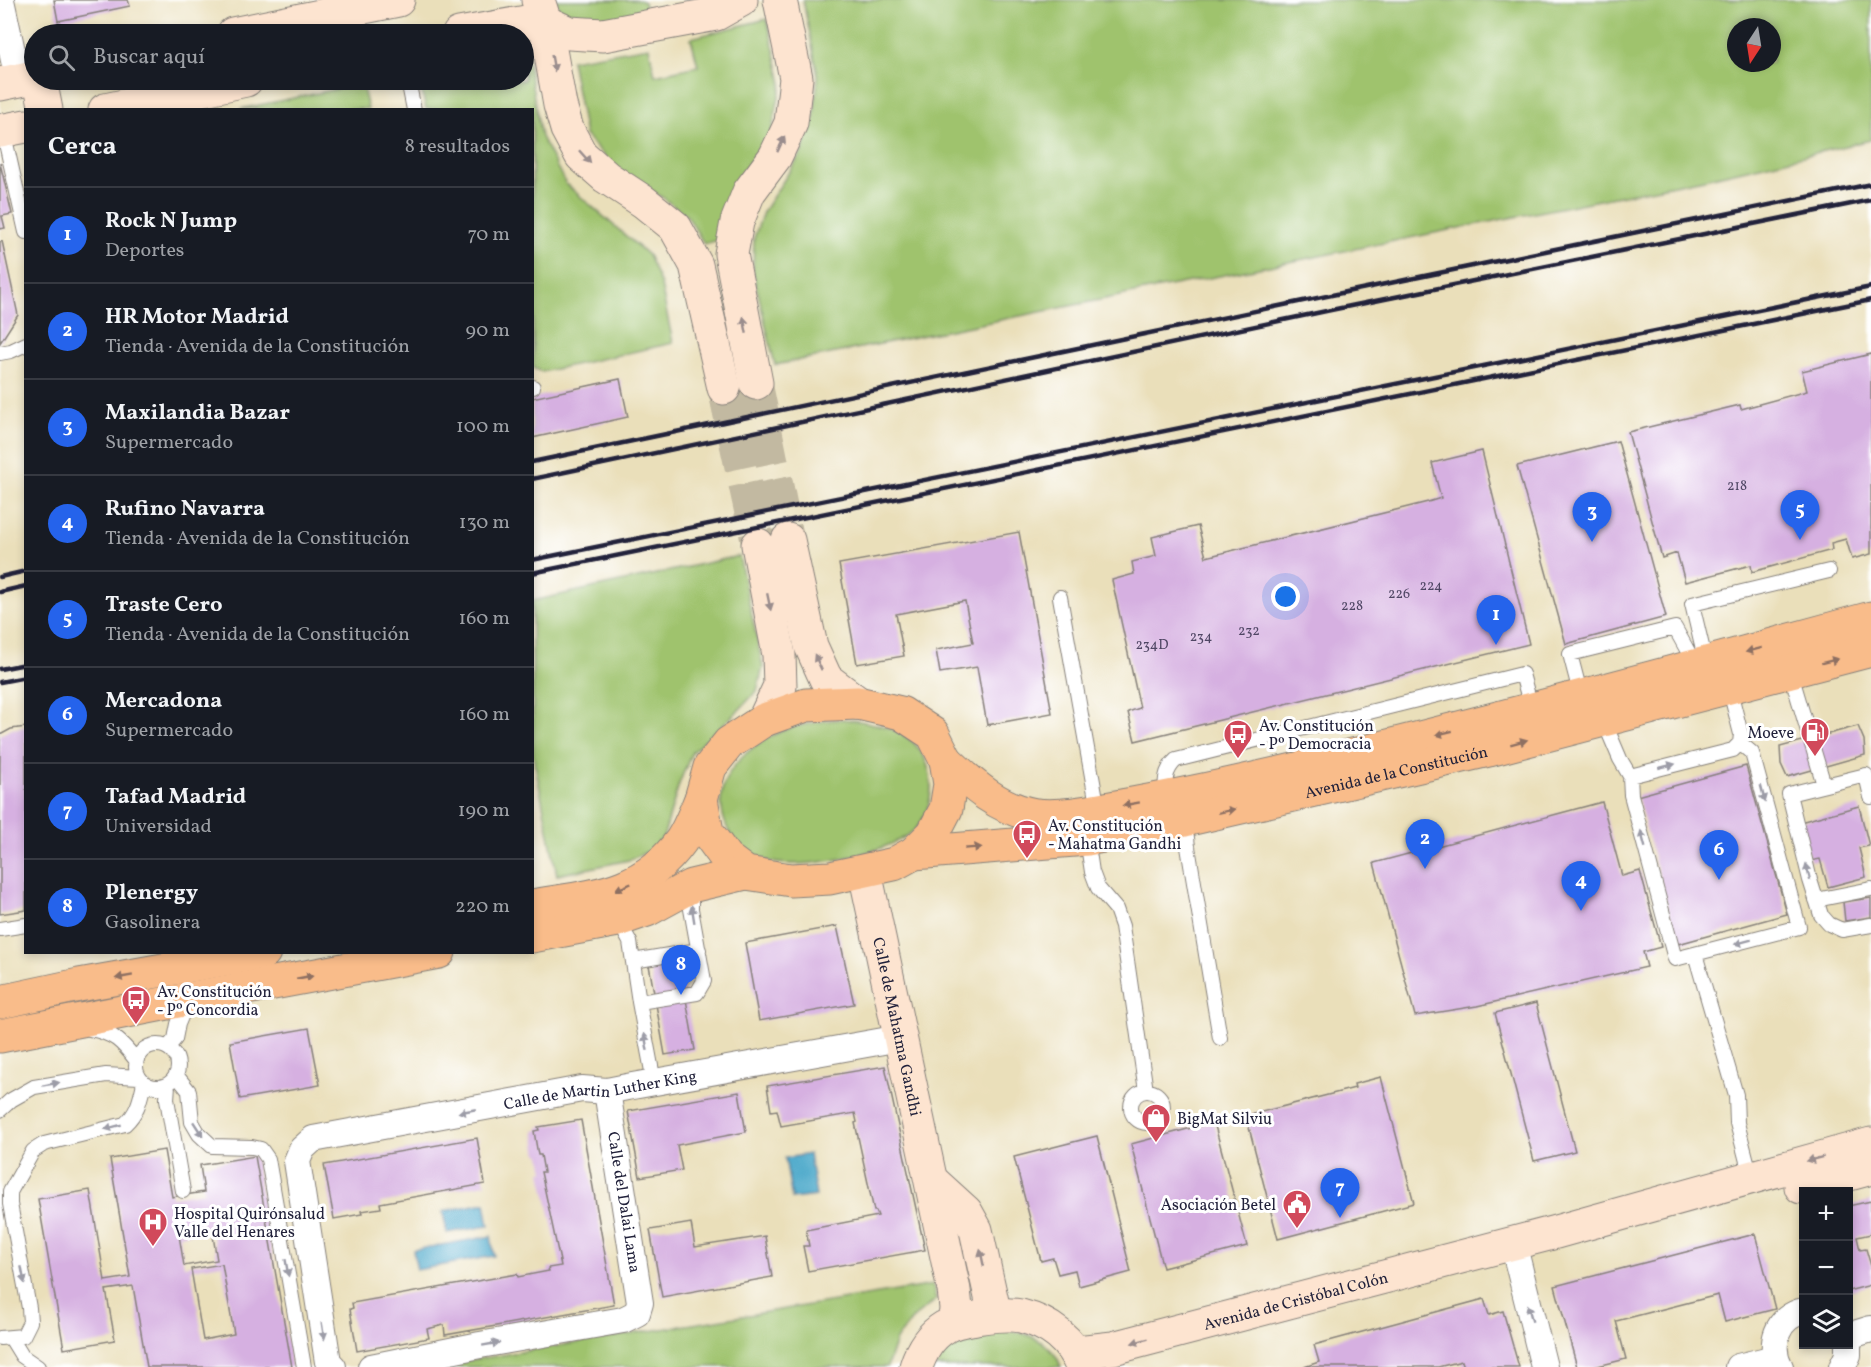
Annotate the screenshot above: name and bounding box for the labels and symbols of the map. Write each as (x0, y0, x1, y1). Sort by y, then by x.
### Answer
north arrow (1727, 18, 1781, 72)
one-way arrow (549, 54, 558, 73)
one-way arrow (776, 135, 786, 153)
one-way arrow (578, 149, 591, 164)
one-way arrow (740, 316, 749, 335)
house number: 218 (1727, 477, 1747, 496)
pin: 5 (1780, 490, 1820, 540)
pin: 3 (1572, 492, 1612, 542)
house number: 224 (1420, 577, 1442, 596)
your location (1271, 582, 1300, 611)
house number: 226 (1388, 585, 1410, 604)
one-way arrow (765, 593, 775, 612)
pin: 1 (1476, 596, 1516, 645)
house number: 228 (1341, 597, 1363, 616)
house number: 232 (1238, 622, 1260, 641)
house number: 234 (1190, 628, 1212, 647)
house number: 234D (1136, 636, 1168, 655)
one-way arrow (1745, 646, 1763, 655)
one-way arrow (814, 654, 823, 671)
one-way arrow (1821, 655, 1839, 665)
place label: Av. Constitución - Pº Democracia (1259, 716, 1374, 756)
fuel station icon: Moeve (1799, 716, 1831, 758)
bus stop icon: Av. Constitución - Pº Democracia (1222, 718, 1254, 760)
place label: Moeve (1748, 723, 1794, 745)
one-way arrow (1434, 728, 1453, 738)
one-way arrow (1511, 737, 1529, 746)
street label: Avenida de la Constitución (1303, 742, 1490, 805)
one-way arrow (1658, 761, 1676, 771)
one-way arrow (1759, 785, 1769, 803)
one-way arrow (1121, 800, 1140, 809)
one-way arrow (1218, 805, 1237, 815)
place label: Av. Constitución - Mahatma Gandhi (1048, 816, 1181, 856)
bus stop icon: Av. Constitución - Mahatma Gandhi (1011, 818, 1043, 860)
pin: 2 (1406, 820, 1444, 869)
one-way arrow (1637, 830, 1647, 848)
pin: 6 (1700, 830, 1738, 880)
one-way arrow (963, 844, 982, 853)
pin: 4 (1562, 862, 1600, 911)
one-way arrow (1803, 863, 1812, 881)
one-way arrow (614, 882, 632, 892)
one-way arrow (688, 904, 697, 923)
street label: Calle de Mahatma Gandhi (866, 935, 926, 1119)
one-way arrow (1734, 937, 1752, 947)
pin: 8 (662, 946, 700, 995)
one-way arrow (296, 972, 315, 981)
one-way arrow (114, 973, 133, 982)
place label: Av. Constitución - Pº Concordia (157, 982, 272, 1022)
bus stop icon: Av. Constitución - Pº Concordia (120, 984, 152, 1026)
one-way arrow (642, 1033, 651, 1052)
street label: Calle de Martin Luther King (502, 1066, 699, 1116)
one-way arrow (42, 1079, 61, 1088)
shop icon: BigMat Silviu (1140, 1102, 1172, 1144)
one-way arrow (457, 1107, 476, 1116)
place label: BigMat Silviu (1177, 1109, 1272, 1131)
one-way arrow (192, 1120, 203, 1137)
one-way arrow (104, 1123, 122, 1133)
street label: Calle del Dalai Lama (601, 1130, 645, 1275)
one-way arrow (1805, 1155, 1824, 1165)
pin: 7 (1320, 1168, 1360, 1218)
public building icon: Asociación Betel (1281, 1188, 1313, 1230)
place label: Asociación Betel (1161, 1195, 1276, 1217)
place label: Hospital Quirónsalud Valle del Henares (174, 1204, 325, 1244)
hospital icon: Hospital Quirónsalud Valle del Henares (137, 1206, 169, 1248)
one-way arrow (976, 1249, 986, 1267)
one-way arrow (283, 1259, 292, 1278)
one-way arrow (19, 1266, 28, 1285)
street label: Avenida de Cristóbal Colón (1202, 1267, 1391, 1337)
one-way arrow (1524, 1304, 1534, 1323)
one-way arrow (319, 1321, 328, 1340)
one-way arrow (1131, 1337, 1149, 1347)
one-way arrow (481, 1339, 500, 1348)

